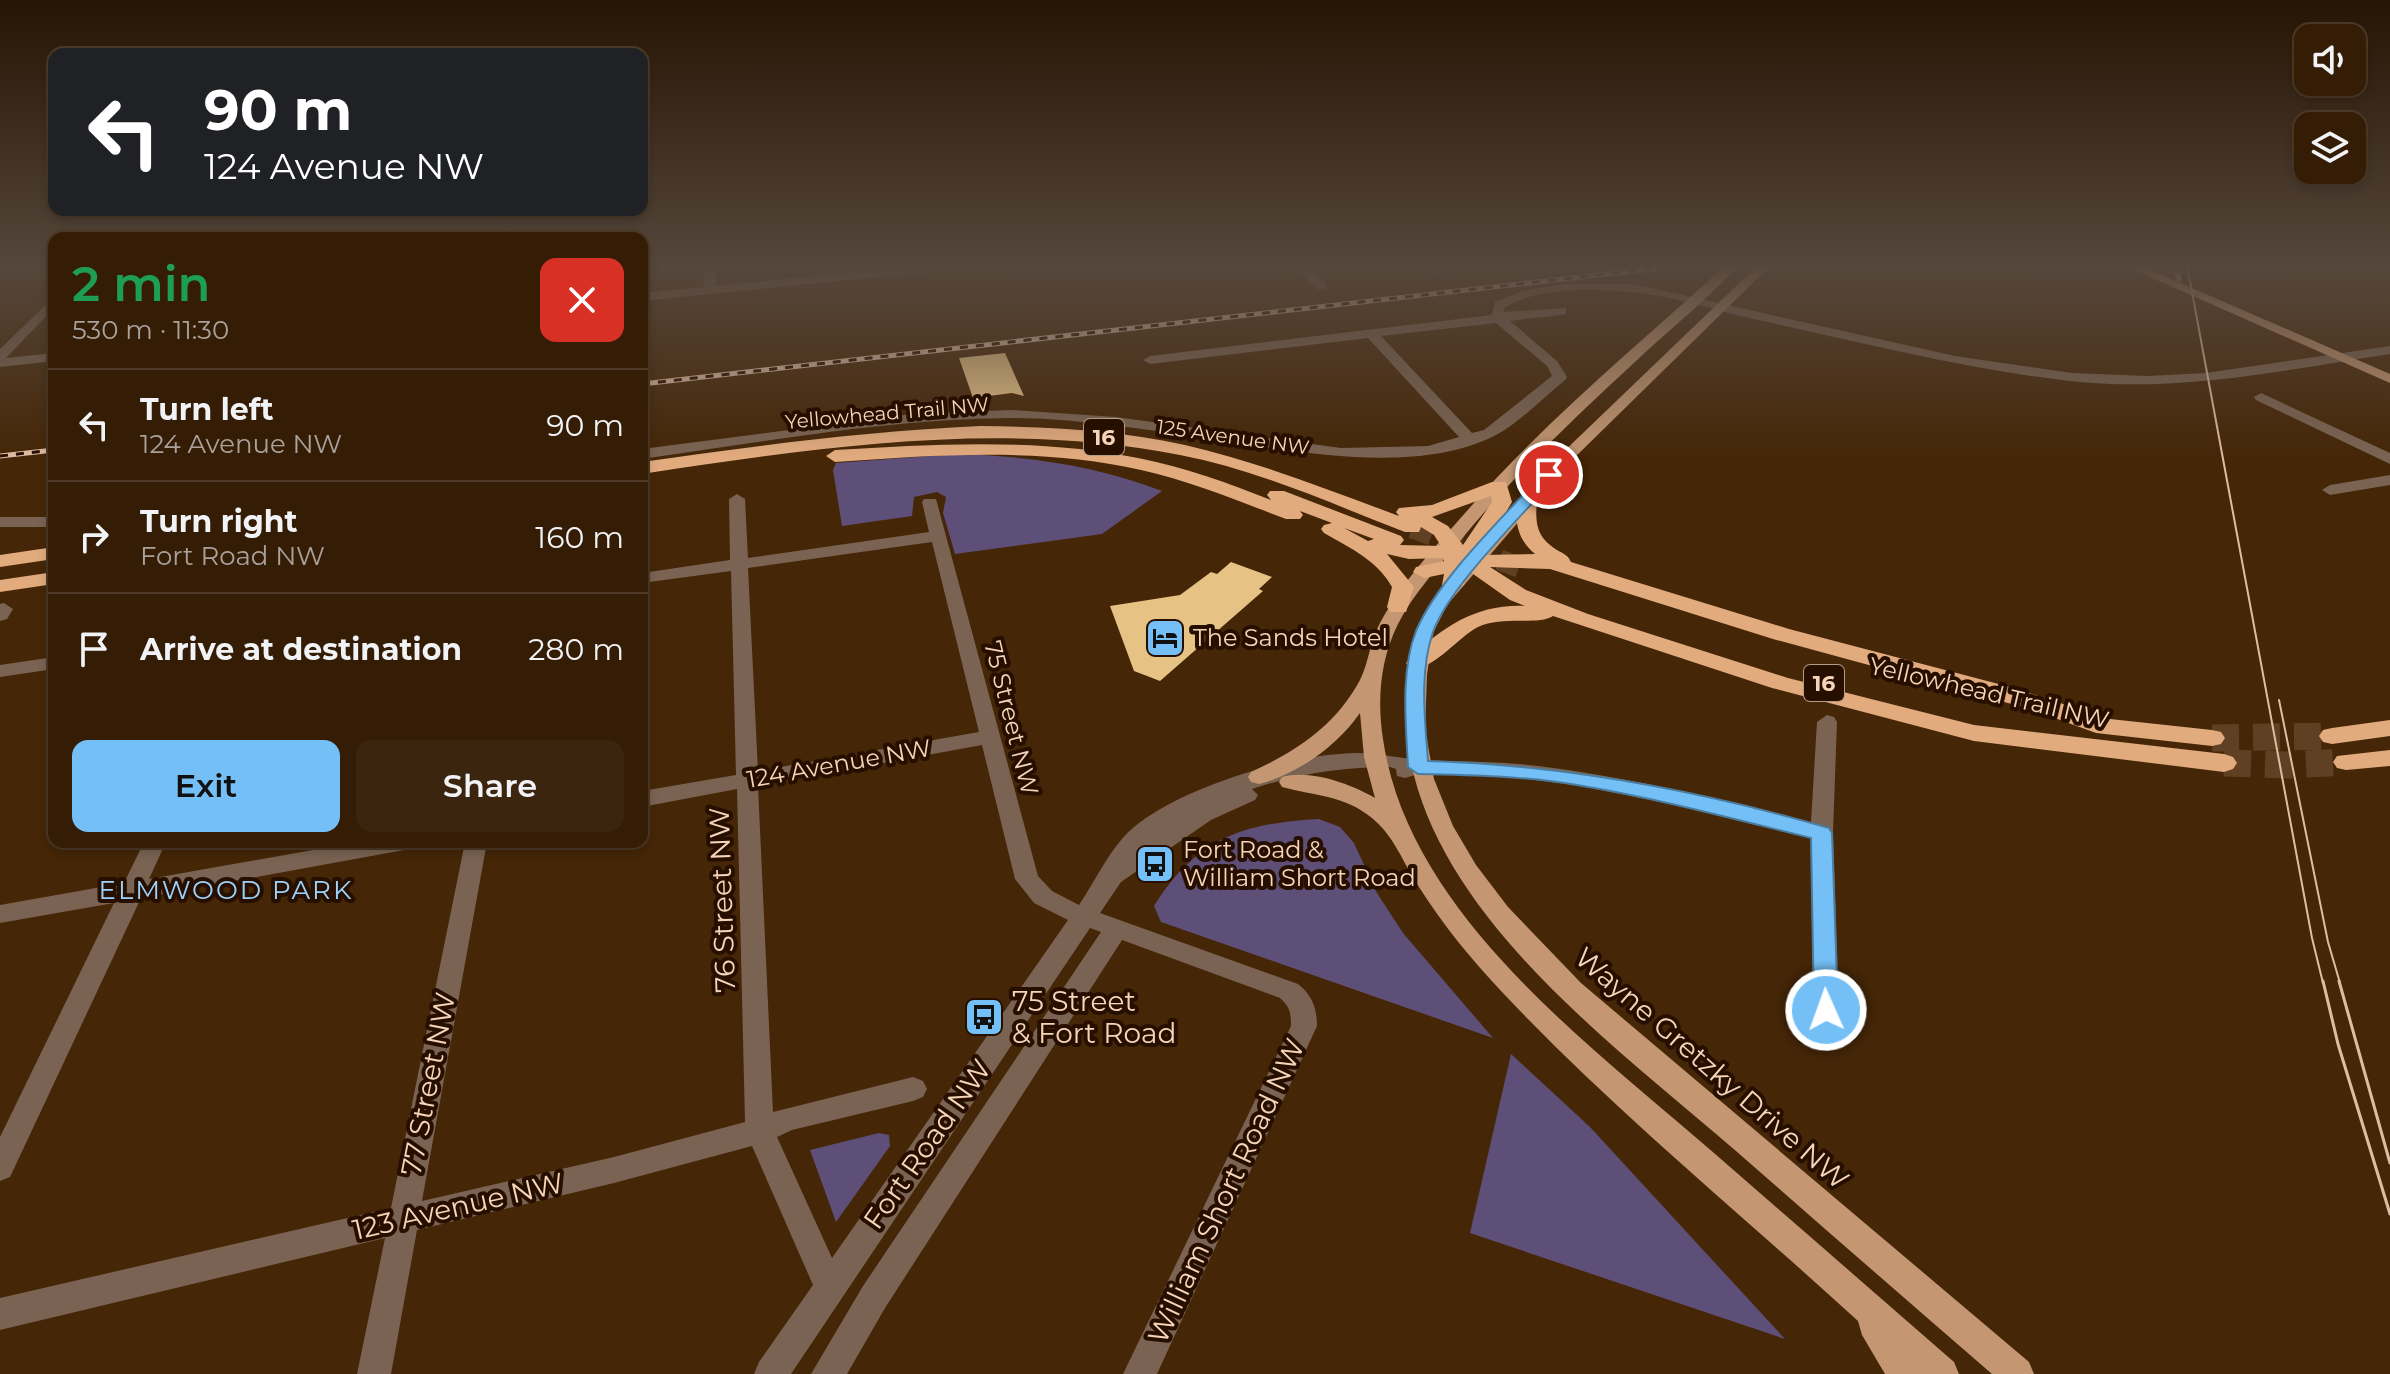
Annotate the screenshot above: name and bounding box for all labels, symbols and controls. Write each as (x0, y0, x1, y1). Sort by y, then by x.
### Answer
map controls (2294, 24, 2366, 184)
button: sound (2294, 24, 2366, 96)
text: 90 m (204, 76, 352, 144)
icon: left (72, 80, 176, 184)
button: layers (2294, 112, 2366, 184)
text: 124 Avenue NW (204, 144, 484, 188)
text: 2 min (72, 255, 210, 313)
button: close (540, 258, 624, 342)
text: 530 m · 11:30 (72, 314, 229, 346)
text: Turn left (140, 391, 273, 428)
street label: Yellowhead Trail NW (784, 392, 990, 434)
icon: left (72, 403, 116, 447)
text: 90 m (546, 407, 624, 444)
street label: 125 Avenue NW (1155, 414, 1311, 460)
road number: 16 (1084, 419, 1124, 455)
text: 124 Avenue NW (140, 428, 342, 460)
pin (1515, 441, 1583, 509)
icon: arrive (1527, 453, 1571, 497)
text: Turn right (140, 503, 297, 540)
icon: right (72, 515, 116, 559)
text: 160 m (535, 519, 624, 556)
text: Fort Road NW (140, 540, 325, 572)
hotel icon: The Sands Hotel (1144, 617, 1186, 659)
place label: The Sands Hotel (1193, 623, 1388, 652)
icon: arrive (72, 627, 116, 671)
text: Arrive at destination (140, 631, 462, 668)
text: 280 m (528, 631, 624, 668)
street label: 75 Street NW (978, 638, 1045, 798)
street label: Yellowhead Trail NW (1866, 651, 2112, 734)
road number: 16 (1804, 665, 1844, 701)
street label: 124 Avenue NW (745, 733, 933, 794)
button: Exit (72, 740, 340, 832)
button: Share (356, 740, 624, 832)
street label: 76 Street NW (702, 807, 742, 993)
place label: Fort Road & William Short Road (1183, 835, 1416, 892)
bus stop icon: Fort Road & William Short Road (1134, 843, 1176, 885)
district label: ELMWOOD PARK (99, 874, 353, 906)
street label: Wayne Gretzky Drive NW (1568, 940, 1856, 1196)
position arrow (1784, 968, 1868, 1052)
place label: 75 Street & Fort Road (1012, 984, 1176, 1050)
street label: 77 Street NW (394, 990, 462, 1178)
bus stop icon: 75 Street & Fort Road (963, 996, 1005, 1038)
street label: William Short Road NW (1140, 1033, 1312, 1349)
street label: Fort Road NW (856, 1053, 998, 1235)
street label: 123 Avenue NW (349, 1165, 567, 1247)

